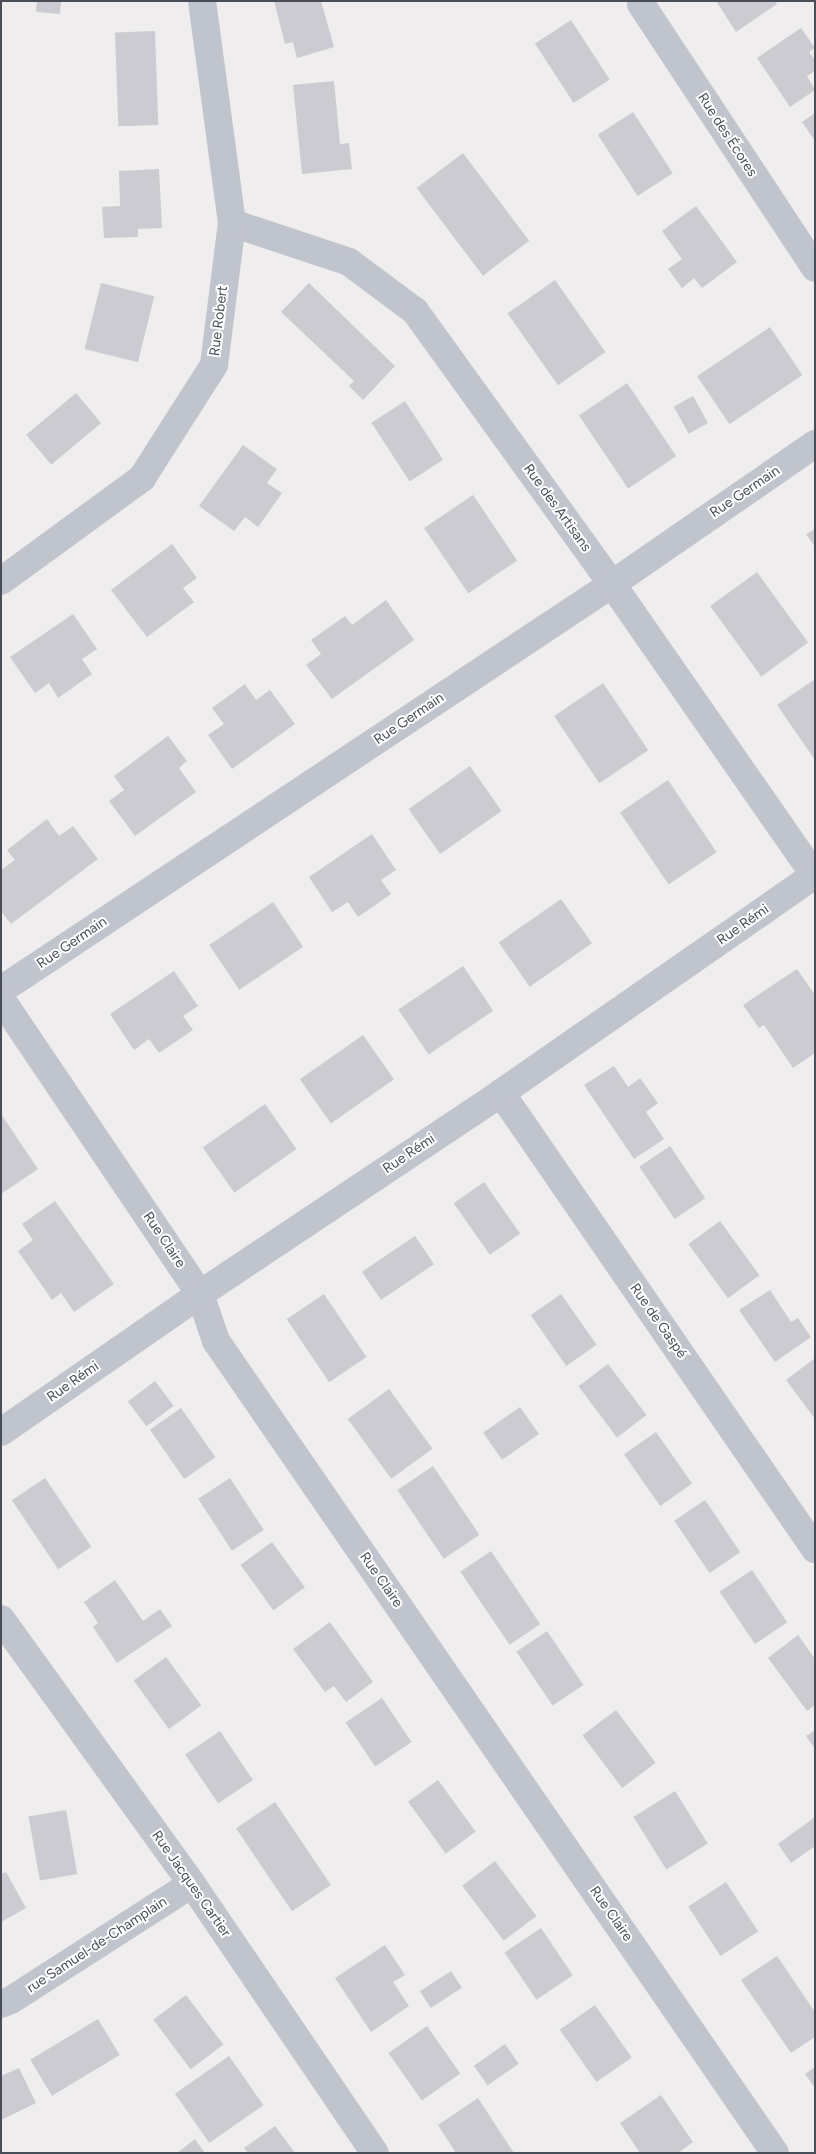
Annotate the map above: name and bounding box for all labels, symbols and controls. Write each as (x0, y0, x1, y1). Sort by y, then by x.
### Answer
street label: Rue des Écores (694, 90, 760, 180)
street label: Rue Robert (206, 285, 232, 357)
street label: Rue des Artisans (520, 461, 594, 555)
street label: Rue Germain (707, 462, 783, 522)
street label: Rue Germain (371, 689, 447, 749)
street label: Rue Rémi (714, 901, 772, 949)
street label: Rue Germain (34, 913, 110, 973)
street label: Rue Rémi (380, 1130, 438, 1178)
street label: Rue Claire (139, 1209, 189, 1271)
street label: Rue de Gaspé (626, 1280, 690, 1362)
street label: Rue Rémi (44, 1358, 102, 1406)
street label: Rue Claire (356, 1549, 406, 1611)
street label: Rue Jacques Cartier (148, 1828, 234, 1940)
street label: Rue Claire (586, 1883, 636, 1945)
street label: rue Samuel-de-Champlain (24, 1893, 170, 1997)

